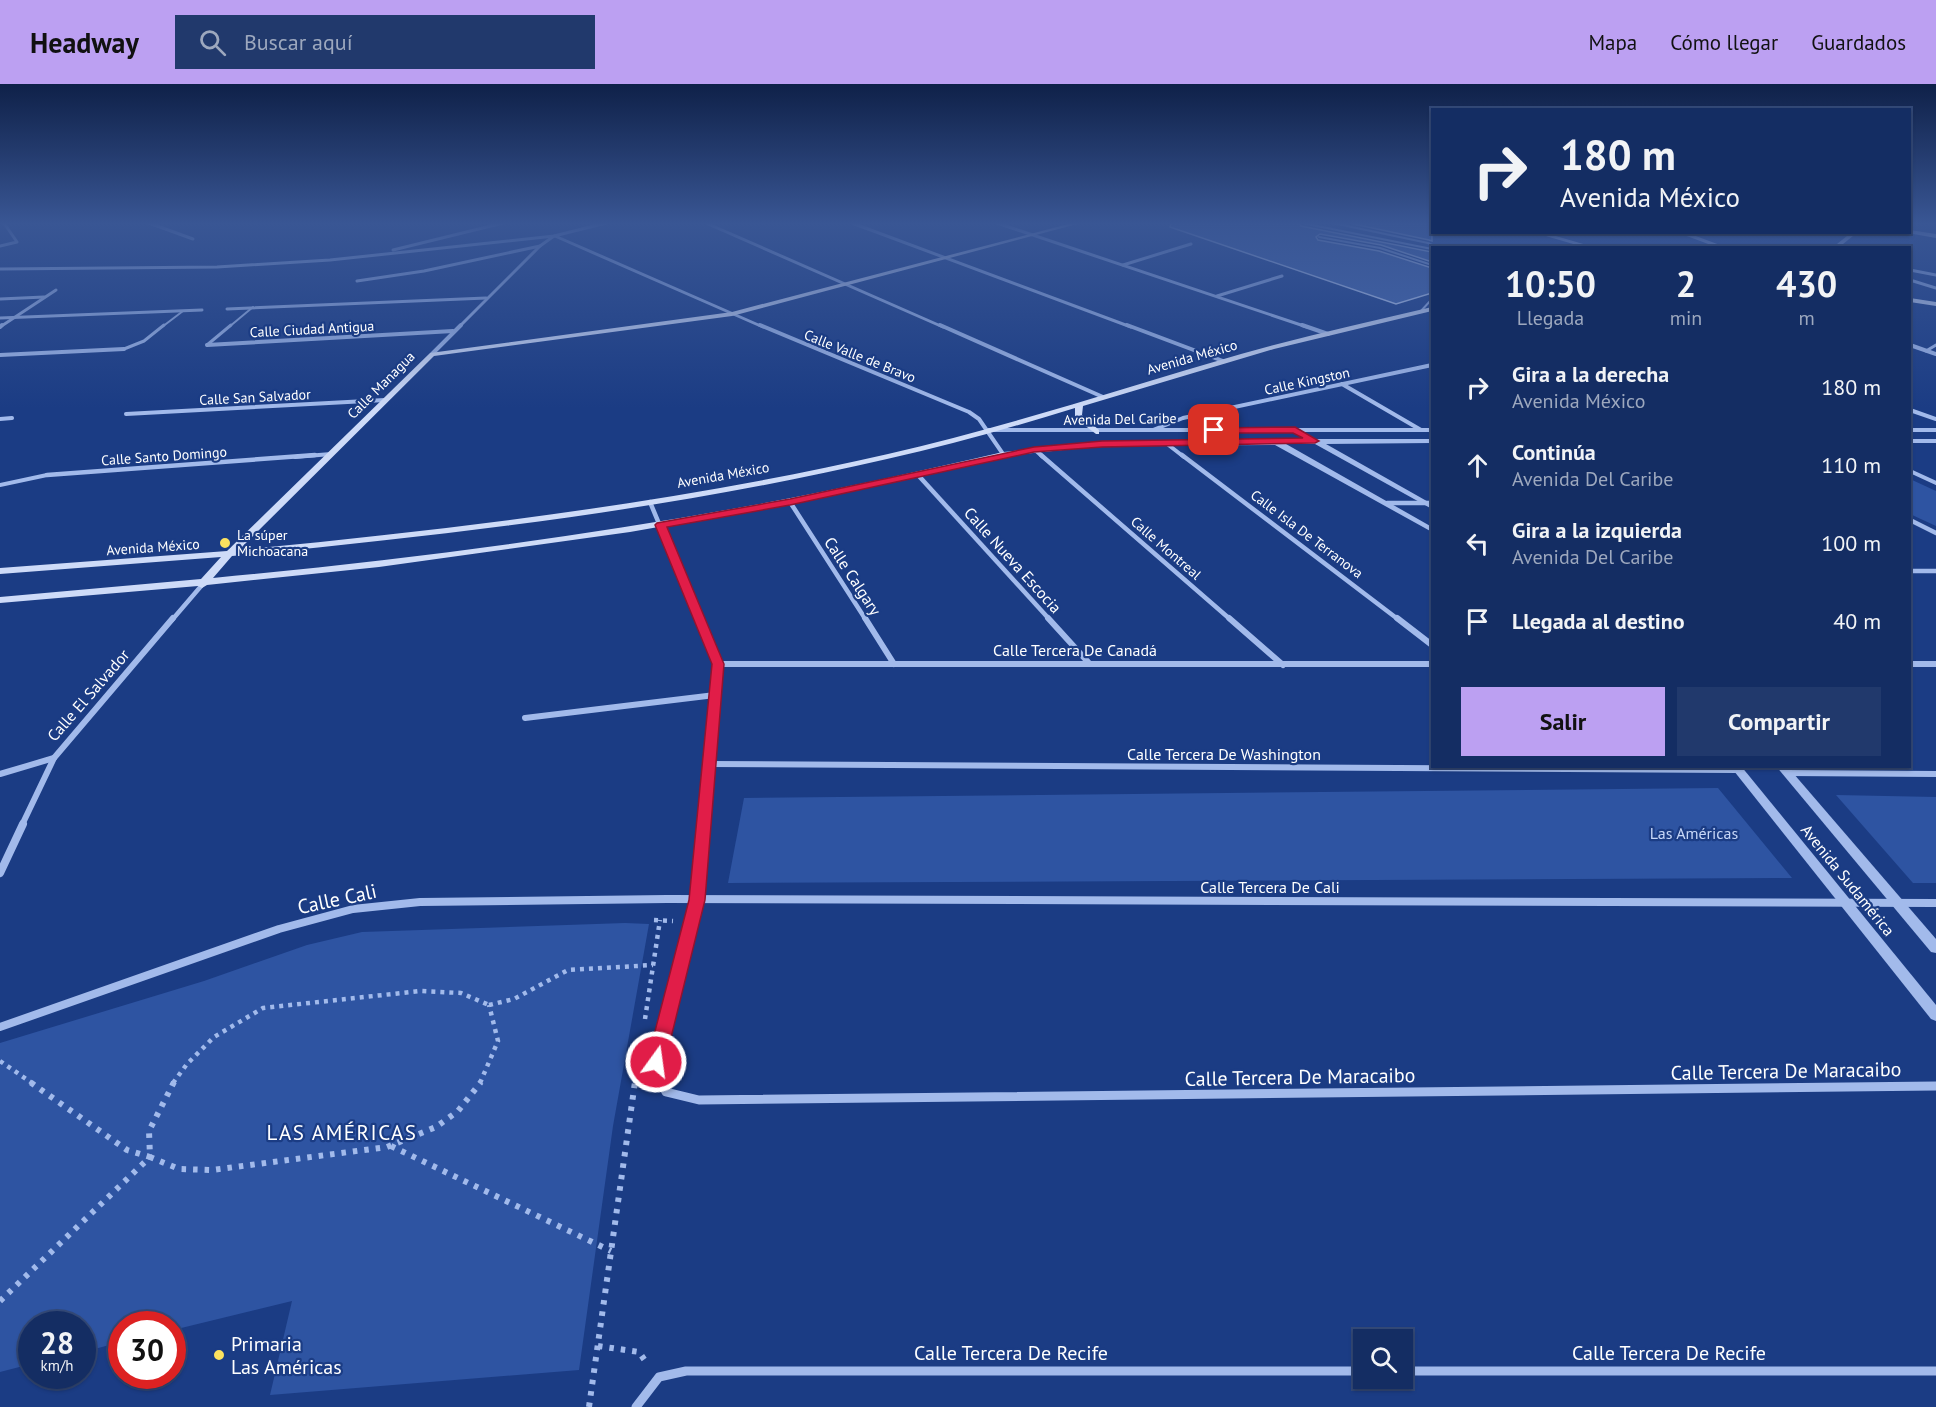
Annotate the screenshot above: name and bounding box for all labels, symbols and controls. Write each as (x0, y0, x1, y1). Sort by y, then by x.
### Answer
search box (175, 15, 595, 69)
text: Headway (30, 24, 139, 61)
icon: search (196, 26, 229, 59)
text: Buscar aquí (244, 28, 353, 56)
text: Mapa (1588, 29, 1637, 56)
text: Cómo llegar (1670, 29, 1778, 56)
text: Guardados (1811, 29, 1906, 56)
text: 180 m (1560, 127, 1676, 182)
icon: right (1461, 132, 1539, 210)
text: Avenida México (1560, 180, 1740, 214)
text: 10:50 (1505, 260, 1596, 307)
text: 2 (1676, 260, 1696, 307)
text: 430 (1776, 260, 1837, 307)
text: Llegada (1517, 305, 1584, 331)
text: min (1670, 305, 1702, 331)
text: m (1799, 305, 1815, 331)
street label: Calle Ciudad Antigua (249, 317, 375, 341)
street label: Calle Valle de Bravo (802, 325, 918, 387)
street label: Avenida México (1145, 335, 1239, 379)
street label: Calle Managua (343, 347, 419, 423)
text: Gira a la derecha (1512, 360, 1669, 388)
street label: Calle Kingston (1263, 363, 1351, 399)
icon: right (1461, 371, 1494, 404)
text: 180 m (1821, 373, 1881, 401)
street label: Calle San Salvador (199, 385, 311, 409)
text: Avenida México (1512, 388, 1645, 414)
pin (1188, 404, 1239, 455)
street label: Avenida Del Caribe (1063, 409, 1177, 429)
icon: arrive (1197, 413, 1230, 446)
text: Continúa (1512, 438, 1596, 466)
street label: Calle Santo Domingo (100, 443, 228, 469)
icon: ahead (1461, 449, 1494, 482)
text: 110 m (1821, 451, 1881, 479)
street label: Avenida México (675, 458, 771, 492)
text: Avenida Del Caribe (1512, 466, 1673, 492)
street label: Calle Isla De Terranova (1247, 486, 1367, 582)
street label: Calle Nueva Escocia (960, 503, 1066, 617)
street label: Calle Montreal (1127, 512, 1205, 584)
text: Gira a la izquierda (1512, 516, 1682, 544)
place label: La súper Michoacana (237, 526, 308, 560)
icon: left (1461, 527, 1494, 560)
text: 100 m (1821, 529, 1881, 557)
street label: Calle Calgary (820, 533, 886, 619)
street label: Avenida México (106, 535, 200, 559)
marker: La súper Michoacana (218, 536, 232, 550)
text: Avenida Del Caribe (1512, 544, 1673, 570)
icon: arrive (1461, 605, 1494, 638)
text: Llegada al destino (1512, 607, 1685, 635)
text: 40 m (1833, 607, 1881, 635)
street label: Calle Tercera De Canadá (993, 640, 1157, 660)
street label: Calle El Salvador (43, 644, 134, 745)
button: Salir (1461, 687, 1665, 756)
button: Compartir (1677, 687, 1881, 756)
street label: Calle Tercera De Washington (1127, 744, 1321, 764)
street label: Avenida Sudamérica (1797, 820, 1899, 940)
park label: Las Américas (1650, 823, 1739, 843)
street label: Calle Tercera De Cali (1200, 877, 1340, 897)
street label: Calle Cali (295, 878, 379, 920)
position arrow (624, 1030, 688, 1094)
street label: Calle Tercera De Maracaibo (1670, 1056, 1902, 1086)
street label: Calle Tercera De Maracaibo (1184, 1062, 1416, 1092)
district label: LAS AMÉRICAS (267, 1119, 417, 1146)
speed limit sign: 30 (108, 1311, 186, 1389)
text: 28 (40, 1323, 74, 1362)
map controls (1353, 1329, 1413, 1389)
button: search (1353, 1329, 1413, 1389)
place label: Primaria Las Américas (231, 1331, 342, 1380)
street label: Calle Tercera De Recife (914, 1340, 1108, 1366)
street label: Calle Tercera De Recife (1572, 1340, 1766, 1366)
marker: Primaria Las Américas (212, 1348, 226, 1362)
text: km/h (41, 1356, 73, 1375)

